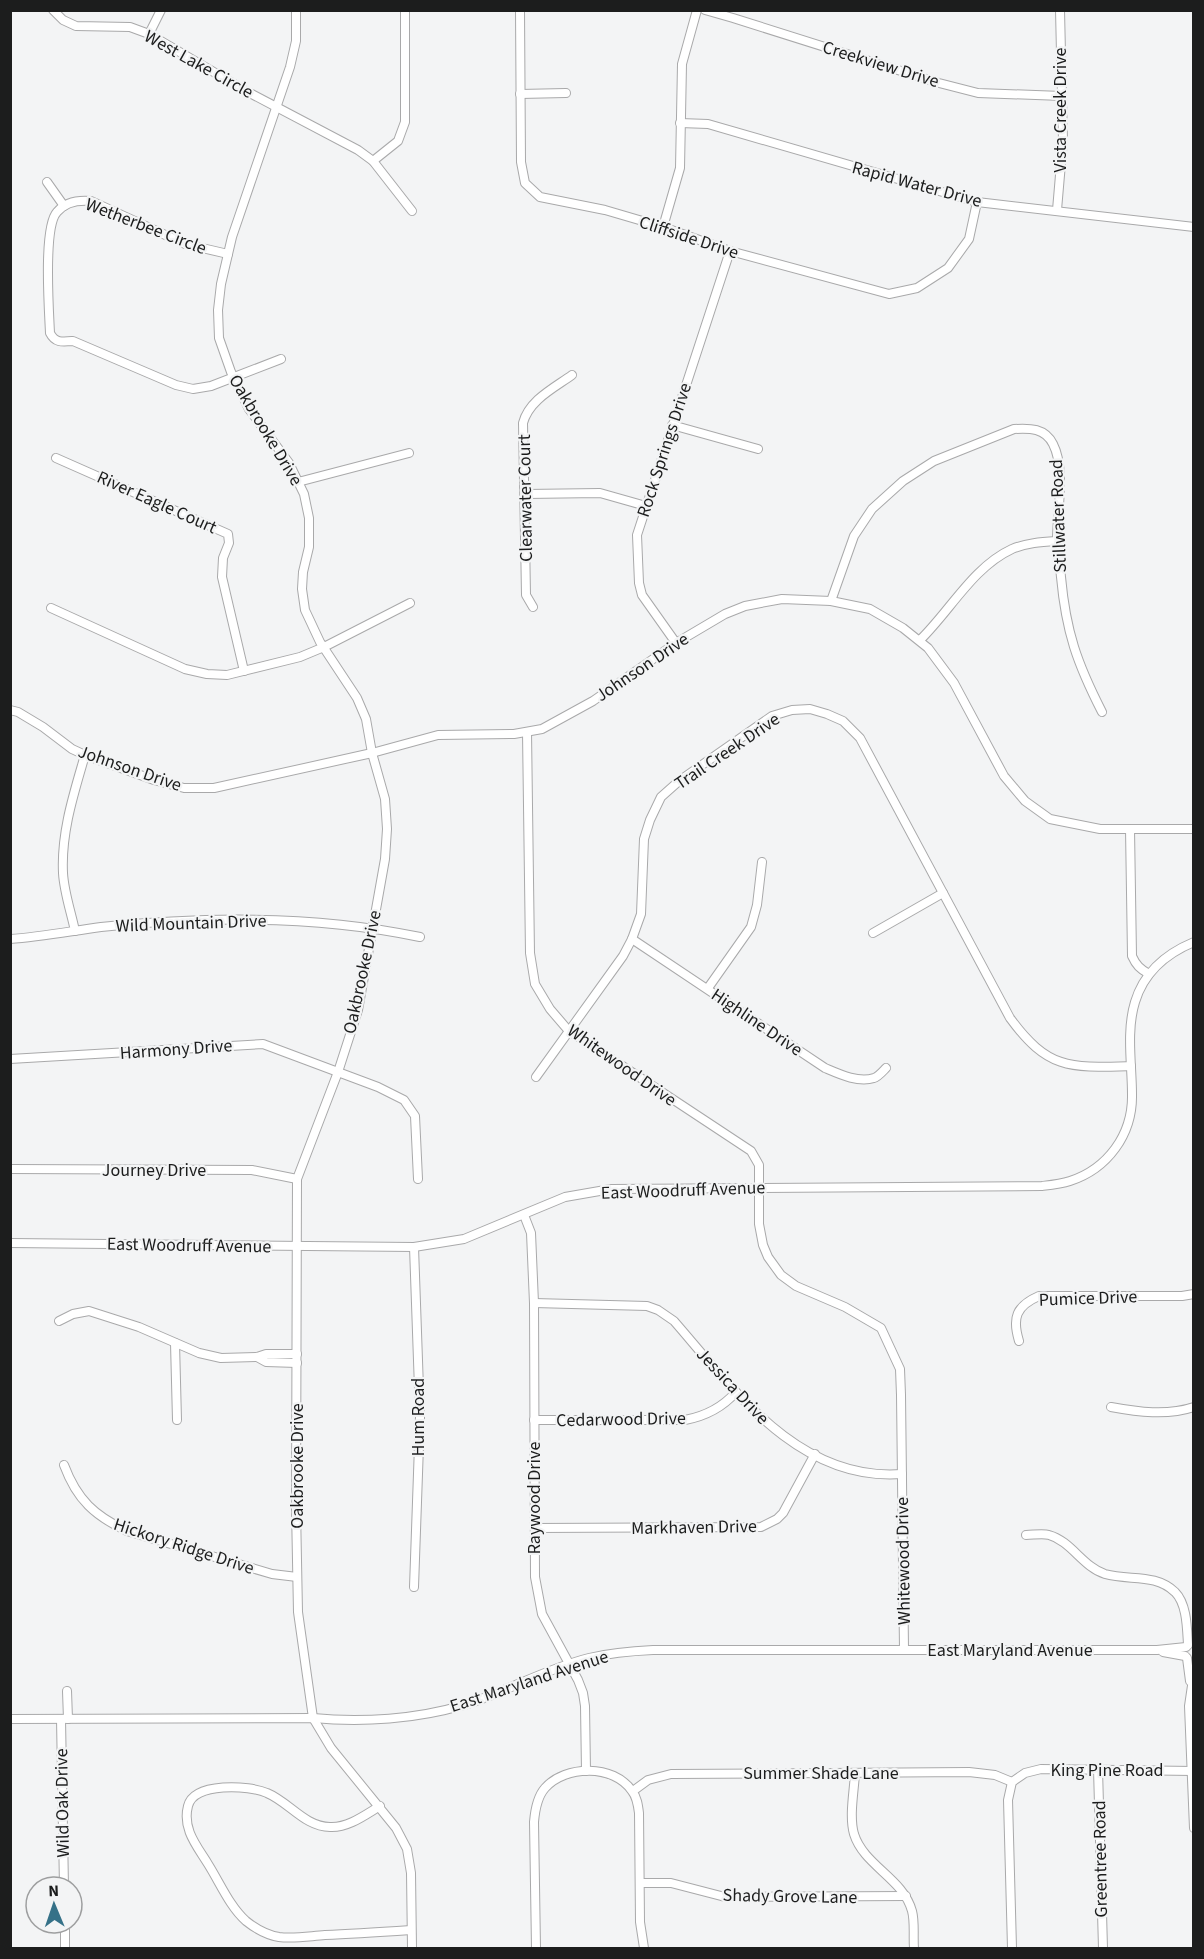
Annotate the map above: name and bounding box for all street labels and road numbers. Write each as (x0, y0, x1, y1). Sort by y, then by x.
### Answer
street label: West Lake Circle (140, 24, 258, 105)
street label: Creekview Drive (820, 35, 942, 94)
street label: Vista Creek Drive (1048, 47, 1073, 172)
street label: Rapid Water Drive (849, 155, 985, 214)
street label: Wetherbee Circle (82, 192, 210, 261)
street label: Cliffside Drive (636, 210, 742, 265)
street label: Oakbrooke Drive (223, 370, 309, 491)
street label: Rock Springs Drive (631, 380, 698, 521)
street label: Clearwater Court (512, 434, 539, 562)
street label: Stillwater Road (1044, 459, 1073, 573)
street label: River Eagle Court (93, 465, 221, 540)
street label: Johnson Drive (591, 627, 694, 708)
street label: Trail Creek Drive (670, 707, 785, 796)
street label: Johnson Drive (75, 739, 185, 798)
street label: Wild Mountain Drive (115, 908, 267, 939)
street label: Oakbrooke Drive (337, 908, 388, 1036)
street label: Highline Drive (706, 983, 807, 1062)
street label: Whitewood Drive (562, 1018, 681, 1112)
street label: Harmony Drive (119, 1033, 233, 1066)
street label: Journey Drive (102, 1158, 206, 1183)
street label: East Woodruff Avenue (600, 1175, 766, 1206)
street label: East Woodruff Avenue (106, 1232, 272, 1259)
street label: Pumice Drive (1038, 1284, 1138, 1313)
street label: Jessica Drive (690, 1342, 775, 1430)
street label: Hum Road (406, 1378, 431, 1456)
street label: Oakbrooke Drive (285, 1403, 310, 1529)
street label: Cedarwood Drive (556, 1406, 686, 1433)
street label: Raywood Drive (522, 1442, 547, 1554)
street label: Whitewood Drive (890, 1497, 917, 1625)
street label: Hickory Ridge Drive (110, 1512, 257, 1581)
street label: Markhaven Drive (631, 1514, 757, 1541)
street label: East Maryland Avenue (927, 1638, 1093, 1663)
street label: East Maryland Avenue (447, 1644, 612, 1719)
street label: Wild Oak Drive (49, 1748, 76, 1858)
street label: King Pine Road (1051, 1758, 1164, 1783)
street label: Summer Shade Lane (743, 1761, 899, 1786)
street label: Greentree Road (1087, 1800, 1114, 1918)
street label: Shady Grove Lane (722, 1883, 858, 1910)

